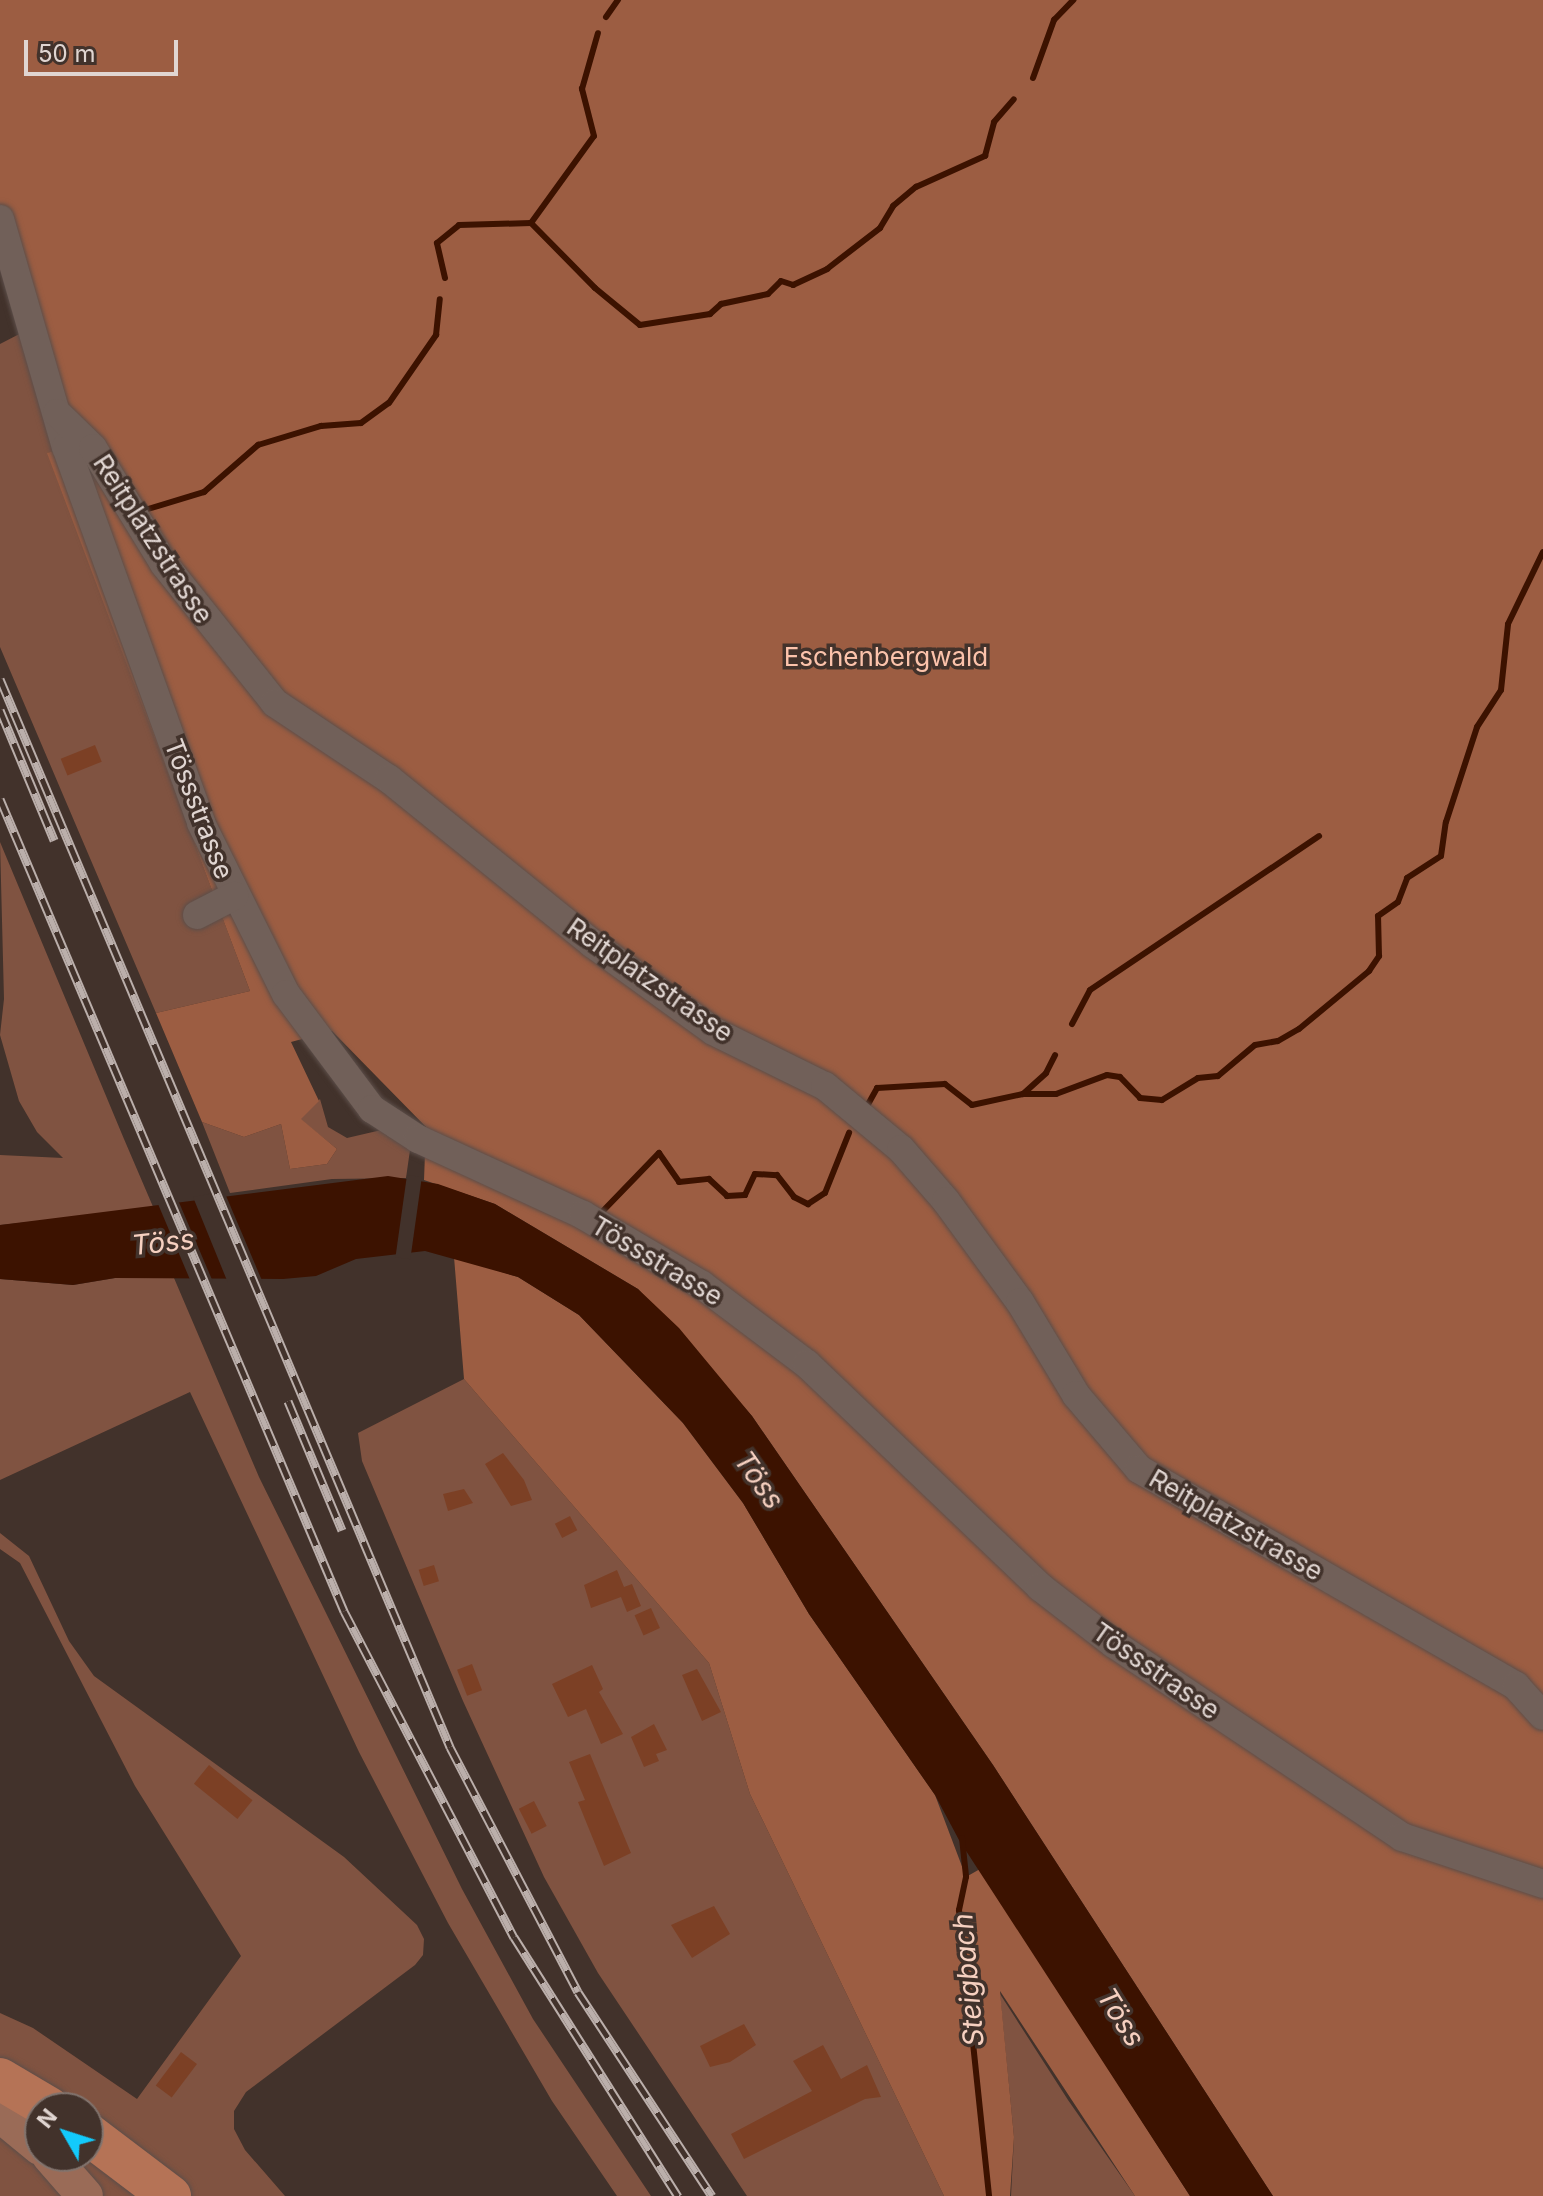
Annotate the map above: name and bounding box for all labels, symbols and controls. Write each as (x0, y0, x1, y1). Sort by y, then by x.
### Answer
scale bar (28, 24, 182, 74)
text: 50 m (38, 39, 96, 68)
street label: Reitplatzstrasse (87, 449, 219, 629)
park label: Eschenbergwald (784, 641, 988, 673)
street label: Tössstrasse (158, 734, 240, 884)
street label: Reitplatzstrasse (561, 911, 739, 1049)
street label: Tössstrasse (586, 1210, 728, 1312)
water label: Töss (130, 1222, 196, 1262)
water label: Töss (727, 1445, 791, 1515)
street label: Reitplatzstrasse (1144, 1463, 1328, 1587)
street label: Tössstrasse (1087, 1616, 1225, 1726)
water label: Steigbach (945, 1912, 991, 2048)
water label: Töss (1090, 1981, 1152, 2053)
north arrow (24, 2092, 104, 2172)
text: N (32, 2103, 62, 2133)

